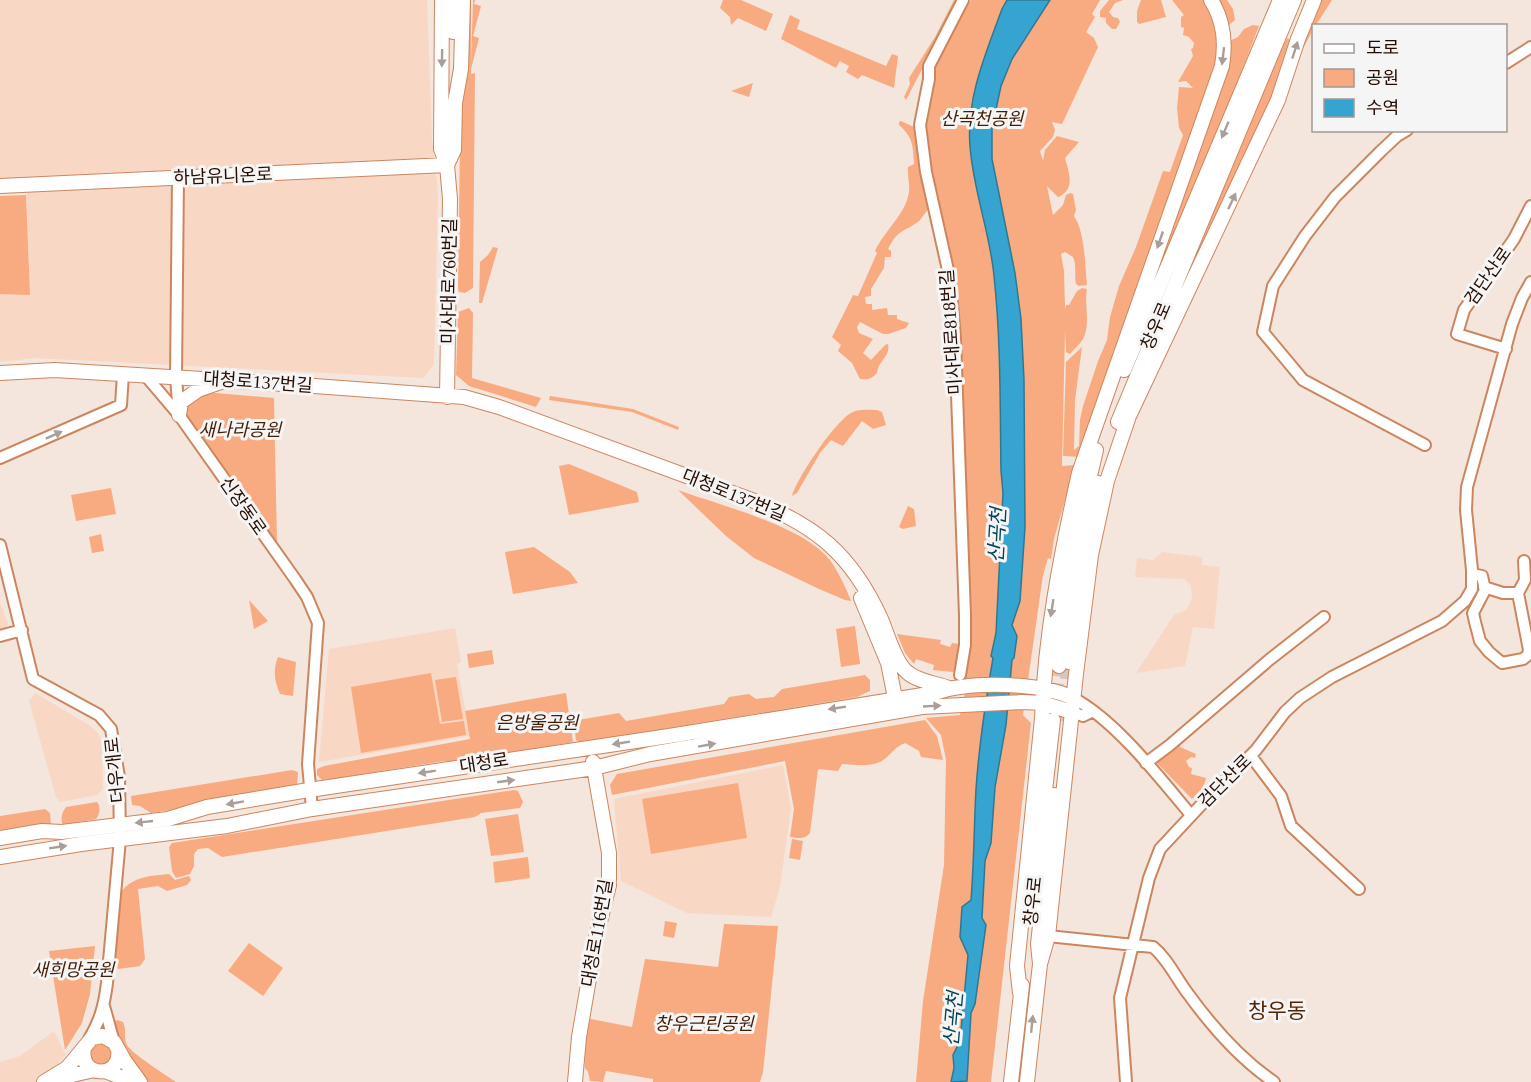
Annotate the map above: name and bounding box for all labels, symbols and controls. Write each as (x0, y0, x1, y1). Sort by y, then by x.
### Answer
legend (1312, 24, 1507, 132)
text: 도로 (1366, 38, 1399, 58)
one-way arrow (1290, 41, 1300, 59)
one-way arrow (1218, 46, 1228, 65)
one-way arrow (437, 49, 446, 68)
text: 공원 (1366, 68, 1399, 88)
text: 수역 (1366, 98, 1399, 118)
park label: 산곡천공원 (941, 109, 1025, 129)
one-way arrow (1220, 122, 1229, 139)
street label: 하남유니온로 (173, 164, 273, 188)
one-way arrow (1227, 192, 1236, 209)
street label: 미사대로760번길 (438, 218, 460, 344)
one-way arrow (1155, 231, 1165, 249)
street label: 검단산로 (1461, 243, 1515, 309)
street label: 미사대로818번길 (937, 268, 965, 396)
street label: 창우로 (1137, 299, 1175, 353)
street label: 대청로137번길 (203, 368, 313, 396)
park label: 새나라공원 (199, 420, 283, 440)
one-way arrow (45, 430, 62, 439)
street label: 대청로137번길 (679, 465, 789, 525)
street label: 신장동로 (216, 473, 270, 539)
water label: 산곡천 (985, 504, 1010, 563)
one-way arrow (1047, 598, 1056, 617)
one-way arrow (923, 702, 942, 711)
one-way arrow (828, 704, 847, 713)
park label: 은방울공원 (496, 713, 580, 733)
street label: 더우개로 (102, 736, 128, 804)
one-way arrow (612, 739, 631, 748)
one-way arrow (698, 740, 717, 749)
street label: 대청로 (458, 749, 510, 777)
street label: 검단산로 (1195, 751, 1255, 811)
one-way arrow (417, 767, 436, 776)
one-way arrow (497, 776, 516, 785)
one-way arrow (225, 798, 244, 807)
one-way arrow (134, 817, 153, 827)
one-way arrow (48, 843, 67, 852)
street label: 창우로 (1020, 875, 1046, 927)
street label: 대청로116번길 (578, 878, 616, 988)
park label: 새희망공원 (32, 960, 116, 980)
water label: 산곡천 (940, 988, 967, 1047)
district label: 창우동 (1248, 999, 1306, 1023)
park label: 창우근린공원 (654, 1014, 755, 1034)
one-way arrow (1028, 1014, 1037, 1033)

